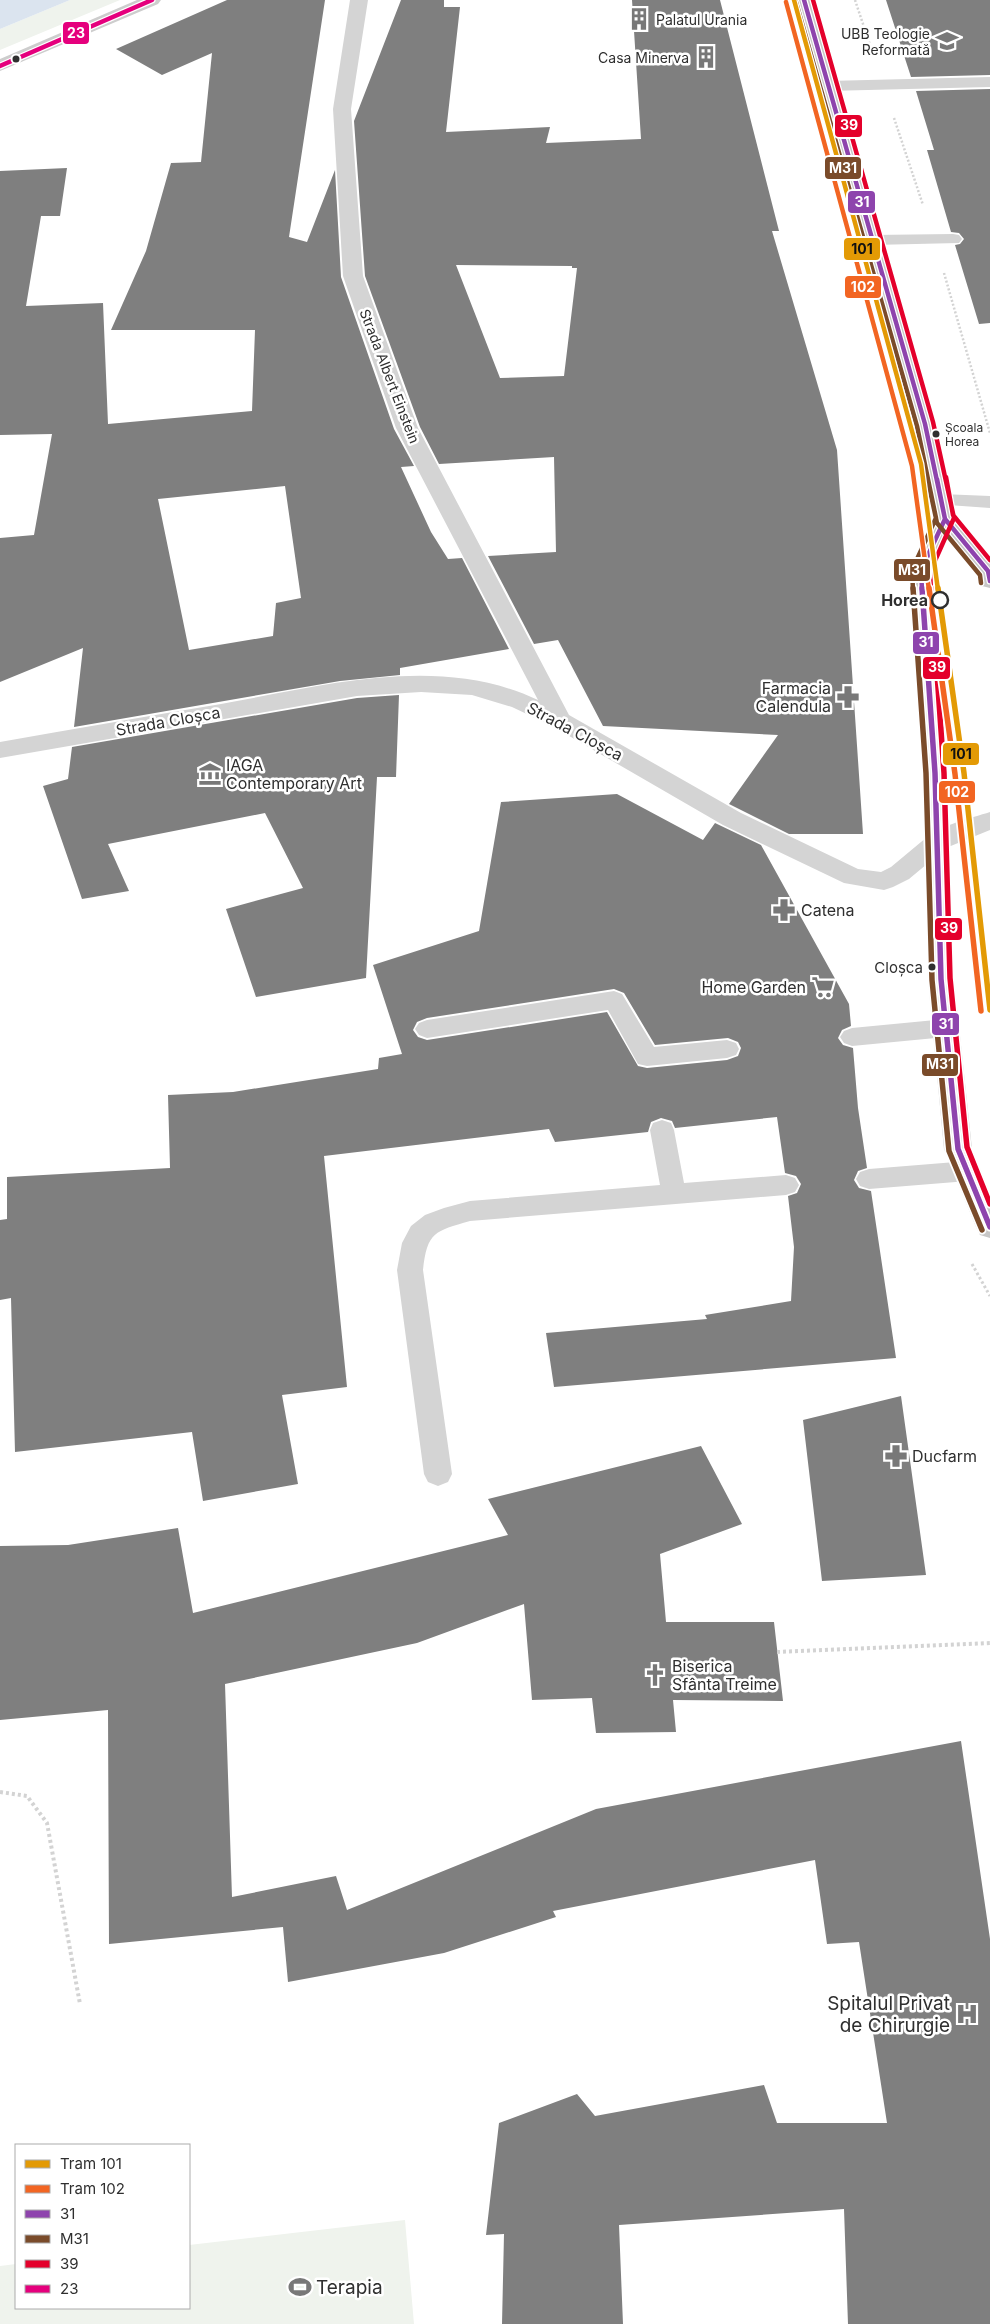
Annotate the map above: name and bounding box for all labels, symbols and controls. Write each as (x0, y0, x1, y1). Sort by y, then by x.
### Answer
building icon: Palatul Urania (626, 6, 652, 32)
place label: Palatul Urania (656, 11, 747, 28)
line badge: 23 (62, 21, 90, 45)
text: 23 (67, 24, 85, 41)
place label: UBB Teologie Reformată (841, 25, 930, 58)
school or university icon: UBB Teologie Reformată (934, 28, 960, 54)
building icon: Casa Minerva (693, 44, 719, 70)
place label: Casa Minerva (598, 49, 689, 66)
unlabelled marker (11, 54, 21, 64)
line badge: 39 (834, 114, 863, 138)
text: 39 (840, 116, 858, 133)
line badge: M31 (824, 156, 862, 180)
text: M31 (829, 159, 857, 176)
line badge: 31 (847, 190, 876, 214)
text: 31 (854, 193, 870, 210)
line badge: 101 (843, 237, 881, 261)
text: 101 (851, 240, 873, 257)
line badge: 102 (844, 275, 882, 299)
text: 102 (851, 278, 875, 295)
street label: Strada Albert Einstein (357, 306, 423, 446)
place label: Școala Horea (945, 420, 983, 449)
marker: Școala Horea (931, 429, 941, 439)
line badge: M31 (893, 558, 931, 582)
text: M31 (898, 561, 926, 578)
place label: Horea (881, 590, 928, 610)
marker: Horea (931, 591, 949, 609)
line badge: 31 (912, 631, 940, 655)
text: 31 (918, 633, 934, 650)
line badge: 39 (922, 656, 951, 680)
text: 39 (928, 658, 946, 675)
place label: Farmacia Calendula (756, 678, 831, 716)
pharmacy icon: Farmacia Calendula (835, 684, 861, 710)
street label: Strada Cloșca (524, 697, 626, 765)
street label: Strada Cloșca (114, 702, 222, 740)
line badge: 101 (942, 742, 980, 766)
text: 101 (950, 745, 972, 762)
place label: IAGA Contemporary Art (226, 755, 362, 793)
museum icon: IAGA Contemporary Art (197, 761, 223, 787)
line badge: 102 (938, 780, 976, 804)
text: 102 (945, 783, 969, 800)
pharmacy icon: Catena (771, 897, 797, 923)
place label: Catena (801, 900, 855, 920)
line badge: 39 (934, 917, 963, 941)
text: 39 (940, 919, 958, 936)
place label: Cloșca (874, 958, 923, 977)
marker: Cloșca (927, 962, 937, 972)
supermarket icon: Home Garden (810, 974, 836, 1000)
place label: Home Garden (701, 977, 806, 997)
line badge: 31 (931, 1012, 960, 1036)
text: 31 (938, 1015, 954, 1032)
line badge: M31 (921, 1053, 959, 1077)
text: M31 (926, 1055, 954, 1072)
pharmacy icon: Ducfarm (883, 1443, 909, 1469)
place label: Ducfarm (912, 1446, 977, 1466)
place label: Biserica Sfânta Treime (672, 1656, 777, 1694)
church icon: Biserica Sfânta Treime (642, 1662, 668, 1688)
place label: Spitalul Privat de Chirurgie (827, 1992, 950, 2037)
hospital icon: Spitalul Privat de Chirurgie (954, 2001, 980, 2027)
legend (15, 2144, 190, 2309)
text: Tram 101 (60, 2154, 122, 2173)
text: Tram 102 (60, 2179, 125, 2198)
text: 31 (60, 2204, 75, 2223)
text: M31 (60, 2229, 89, 2248)
text: 39 (60, 2254, 79, 2273)
sports icon: Terapia (287, 2274, 313, 2300)
place label: Terapia (316, 2276, 383, 2299)
text: 23 (60, 2279, 78, 2298)

